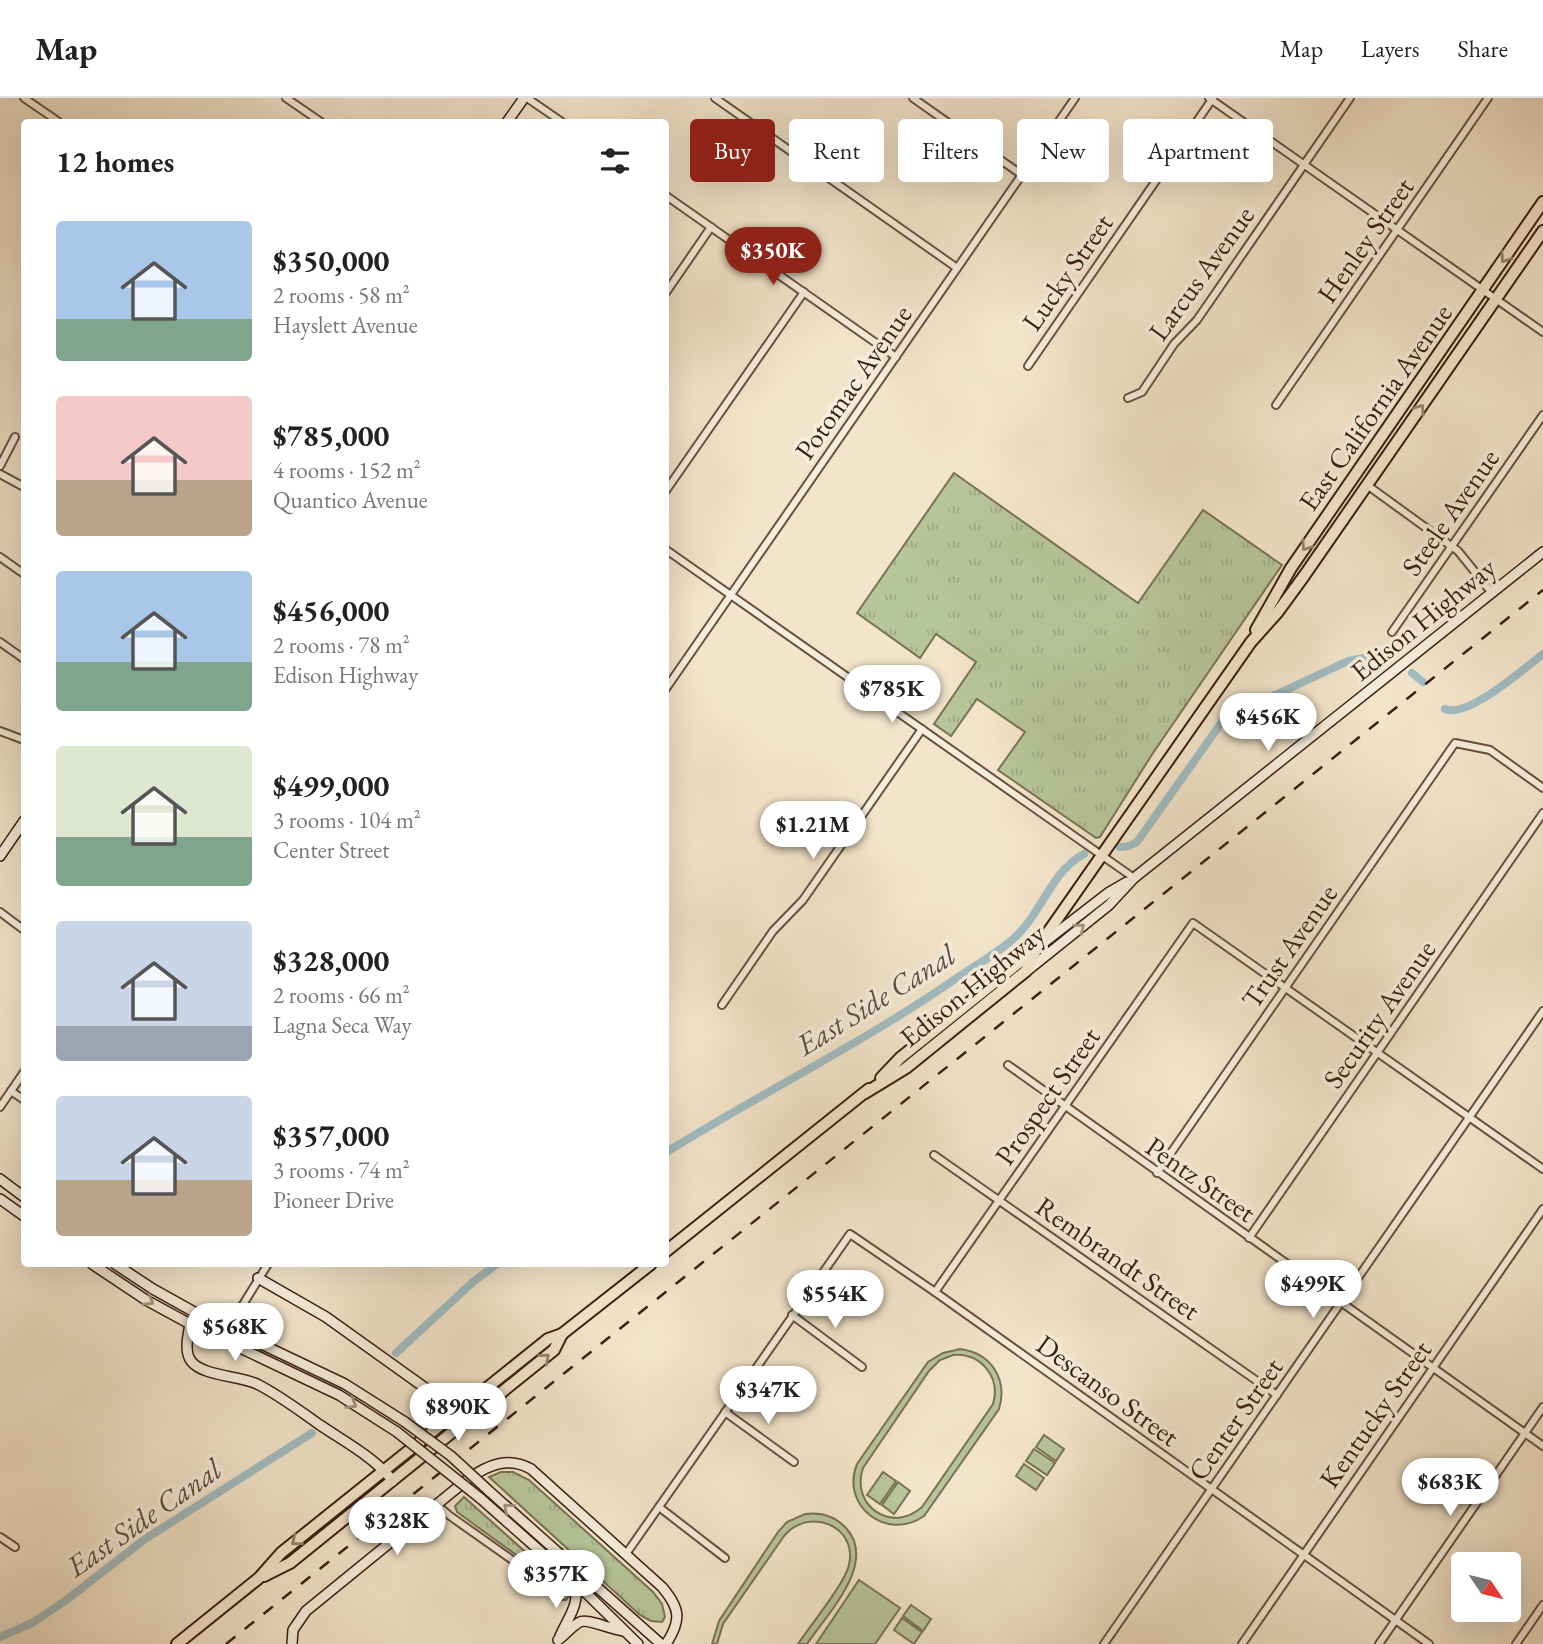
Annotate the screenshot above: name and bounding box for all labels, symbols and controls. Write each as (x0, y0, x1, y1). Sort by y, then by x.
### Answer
text: Map (35, 27, 97, 70)
text: Map (1280, 33, 1323, 64)
text: Layers (1361, 33, 1420, 64)
text: Share (1458, 33, 1508, 64)
chip: Buy (690, 119, 775, 182)
chip: Rent (789, 119, 884, 182)
chip: Filters (898, 119, 1003, 182)
chip: New (1017, 119, 1109, 182)
chip: Apartment (1123, 119, 1273, 182)
text: 12 homes (56, 142, 174, 181)
icon: filters (596, 142, 634, 180)
street label: Henley Street (1309, 170, 1422, 310)
street label: Larcus Avenue (1140, 198, 1262, 348)
street label: Lucky Street (1014, 206, 1121, 338)
pin: $350K (724, 228, 822, 287)
text: $350K (741, 235, 805, 265)
text: $350,000 (273, 241, 389, 280)
icon: home (112, 249, 196, 333)
one-way arrow (1501, 250, 1513, 263)
text: 2 rooms · 58 m² (273, 280, 410, 310)
street label: East California Avenue (1290, 296, 1460, 517)
street label: Potomac Avenue (786, 298, 920, 466)
text: Hayslett Avenue (273, 310, 418, 340)
one-way arrow (1412, 403, 1425, 416)
text: $785,000 (273, 416, 389, 455)
icon: home (112, 424, 196, 508)
street label: Steele Avenue (1393, 441, 1507, 583)
text: 4 rooms · 152 m² (273, 455, 421, 485)
text: Quantico Avenue (273, 485, 428, 515)
one-way arrow (1301, 539, 1314, 552)
street label: Edison Highway (1343, 549, 1504, 689)
text: $456,000 (273, 591, 389, 630)
icon: home (112, 599, 196, 683)
text: 2 rooms · 78 m² (273, 630, 410, 660)
text: Edison Highway (273, 660, 418, 690)
pin: $785K (843, 666, 941, 725)
text: $785K (860, 673, 924, 703)
pin: $456K (1219, 694, 1317, 753)
text: $456K (1236, 701, 1300, 731)
text: $499,000 (273, 766, 389, 805)
icon: home (112, 774, 196, 858)
pin: $1.21M (756, 802, 870, 861)
text: 3 rooms · 104 m² (273, 805, 421, 835)
text: $1.21M (776, 809, 850, 839)
text: Center Street (273, 835, 389, 865)
street label: Trust Avenue (1233, 877, 1345, 1015)
street label: Edison Highway (892, 915, 1053, 1055)
one-way arrow (1071, 924, 1084, 936)
street label: Security Avenue (1315, 933, 1443, 1095)
water label: East Side Canal (788, 934, 964, 1064)
text: $328,000 (273, 941, 389, 980)
icon: home (112, 949, 196, 1033)
text: 2 rooms · 66 m² (273, 980, 410, 1010)
text: Lagna Seca Way (273, 1010, 412, 1040)
street label: Prospect Street (986, 1020, 1108, 1172)
text: $357,000 (273, 1116, 389, 1155)
icon: home (112, 1124, 196, 1208)
street label: Pentz Street (1139, 1128, 1263, 1230)
text: 3 rooms · 74 m² (273, 1155, 410, 1185)
text: Pioneer Drive (273, 1185, 394, 1215)
street label: Rembrandt Street (1029, 1188, 1207, 1328)
pin: $499K (1264, 1260, 1362, 1320)
text: $499K (1281, 1268, 1345, 1298)
pin: $554K (786, 1270, 884, 1330)
text: $554K (803, 1278, 867, 1308)
one-way arrow (142, 1293, 155, 1306)
pin: $568K (186, 1304, 284, 1363)
text: $568K (203, 1311, 267, 1341)
street label: Descanso Street (1029, 1326, 1187, 1454)
street label: Kentucky Street (1311, 1333, 1439, 1495)
street label: Center Street (1180, 1350, 1291, 1487)
one-way arrow (537, 1354, 550, 1366)
pin: $347K (719, 1366, 817, 1426)
text: $347K (736, 1374, 800, 1404)
pin: $890K (409, 1384, 507, 1443)
text: $890K (426, 1391, 490, 1421)
one-way arrow (344, 1395, 357, 1408)
water label: East Side Canal (58, 1449, 230, 1586)
pin: $683K (1401, 1458, 1499, 1518)
text: $683K (1418, 1466, 1482, 1496)
pin: $328K (348, 1498, 446, 1557)
one-way arrow (504, 1504, 517, 1516)
text: $328K (365, 1505, 429, 1535)
one-way arrow (291, 1533, 304, 1546)
pin: $357K (507, 1550, 605, 1610)
north arrow (1451, 1552, 1521, 1622)
map controls (1451, 1552, 1521, 1622)
text: $357K (524, 1558, 588, 1588)

